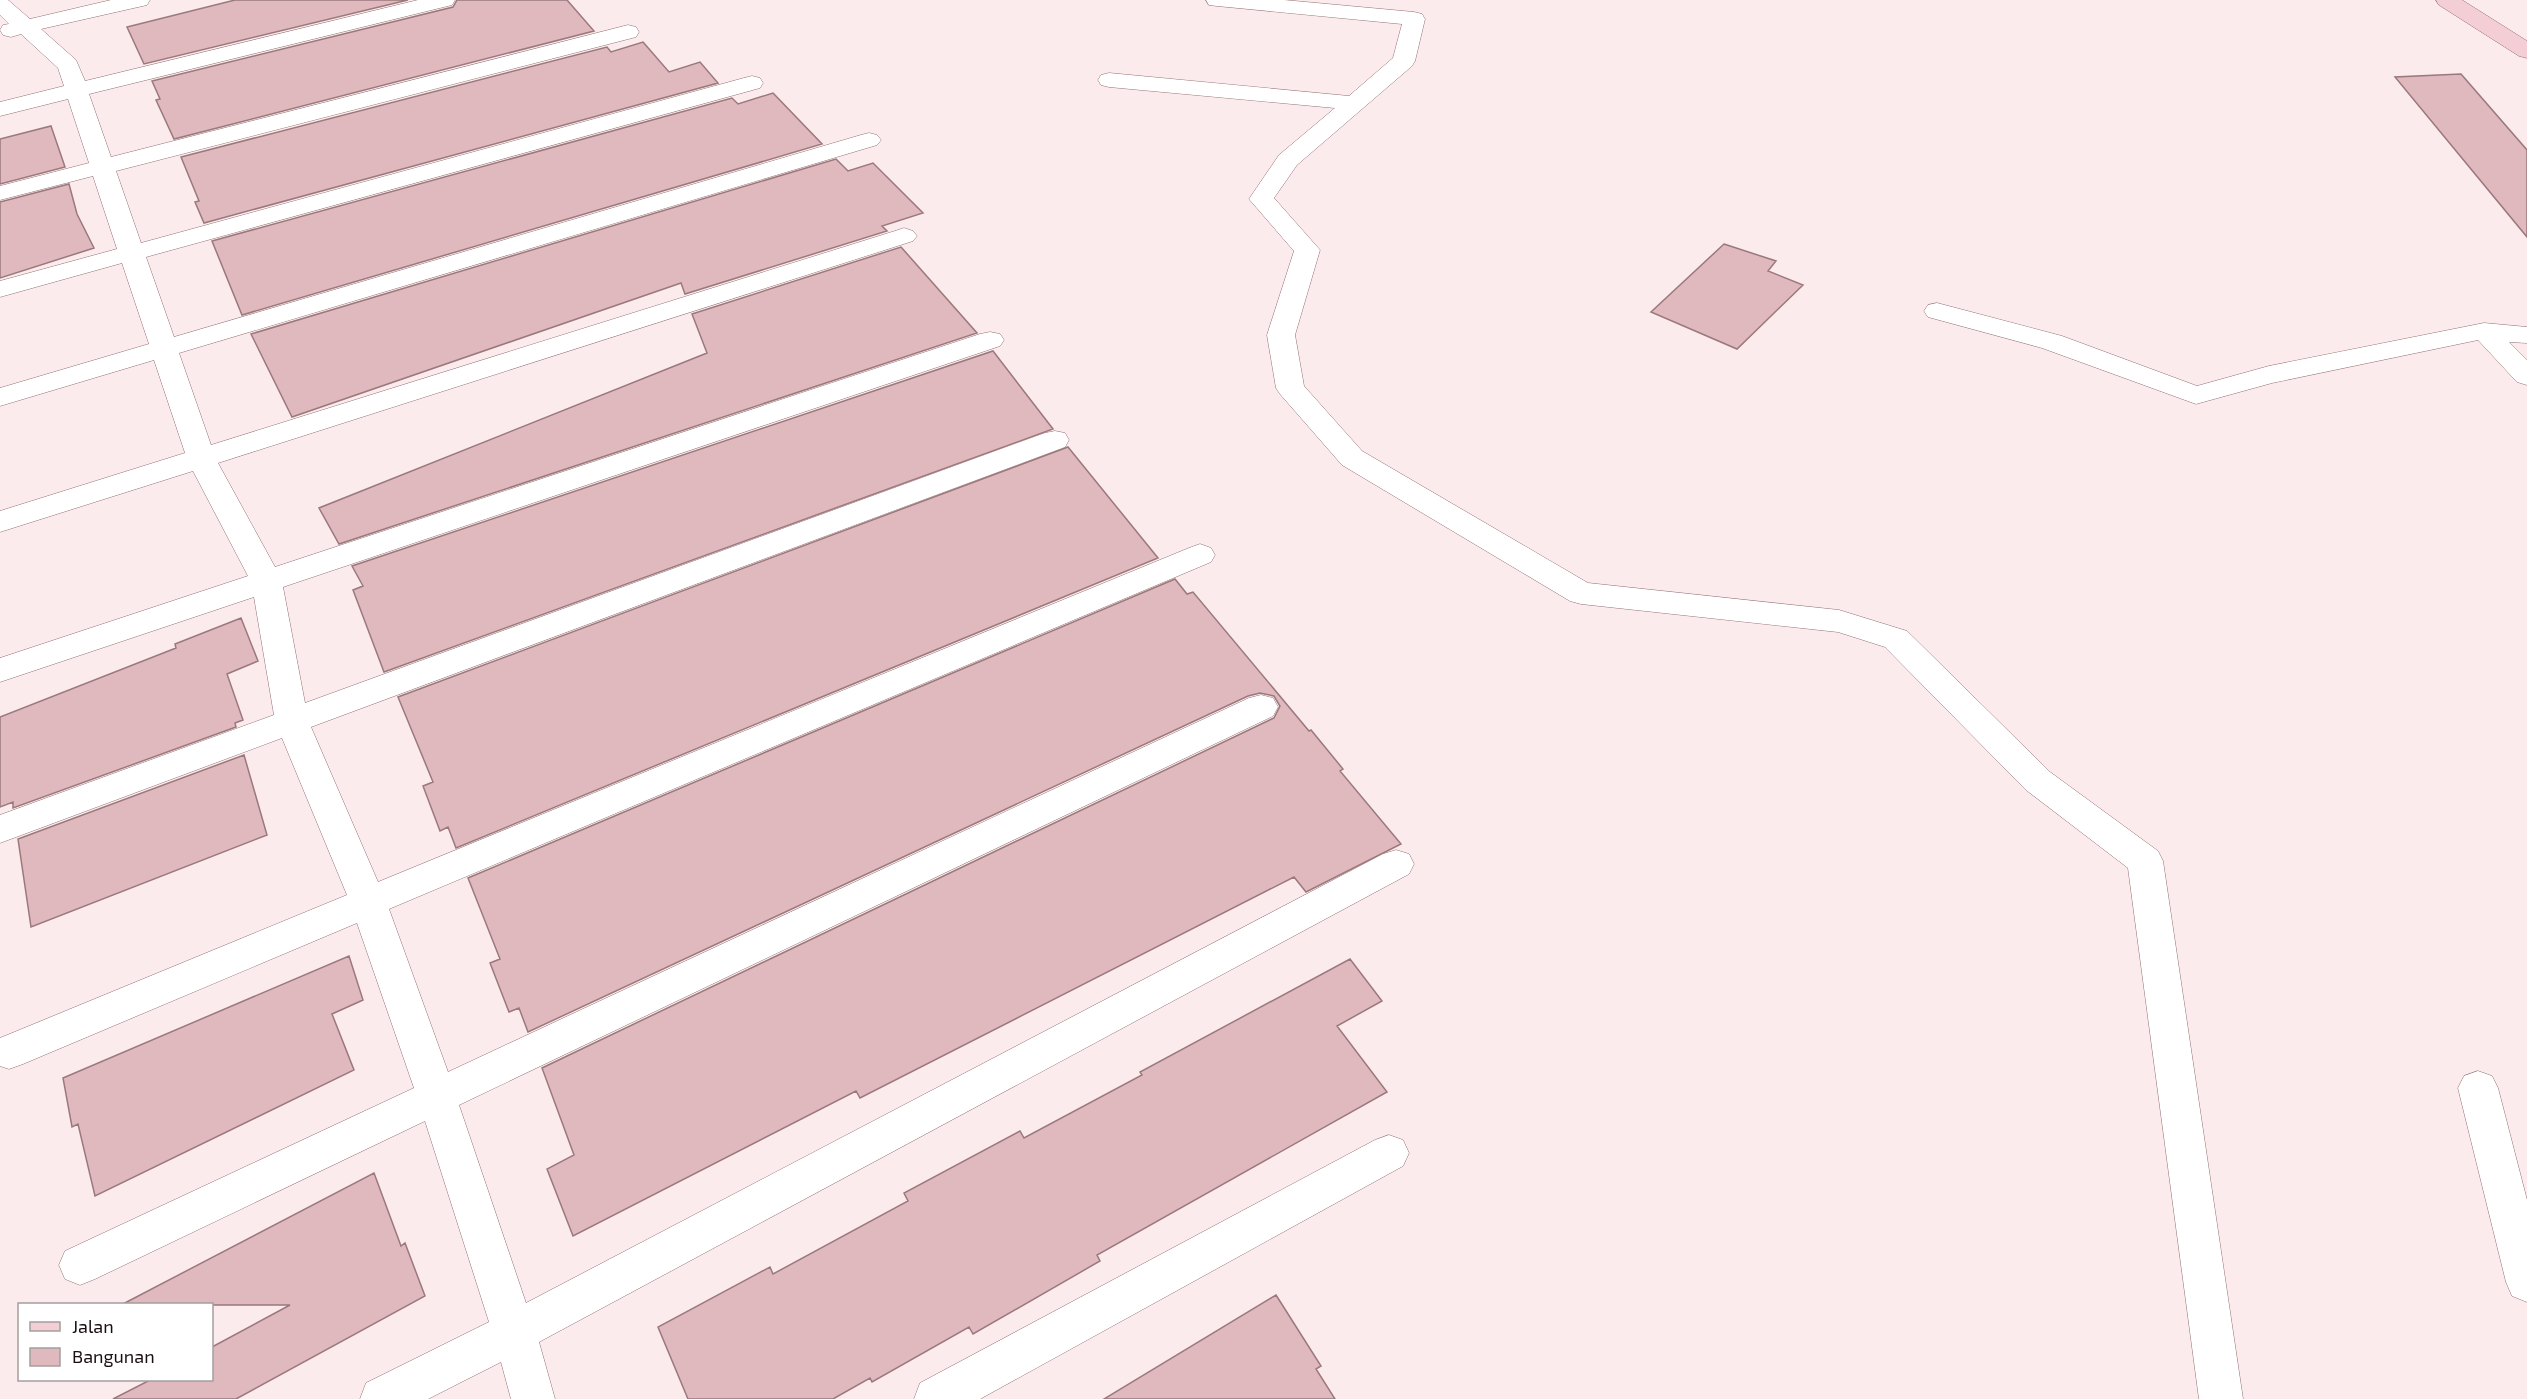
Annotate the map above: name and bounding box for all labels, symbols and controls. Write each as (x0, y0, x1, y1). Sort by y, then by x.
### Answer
legend (18, 1303, 213, 1381)
text: Jalan (72, 1315, 114, 1337)
text: Bangunan (72, 1345, 155, 1367)

